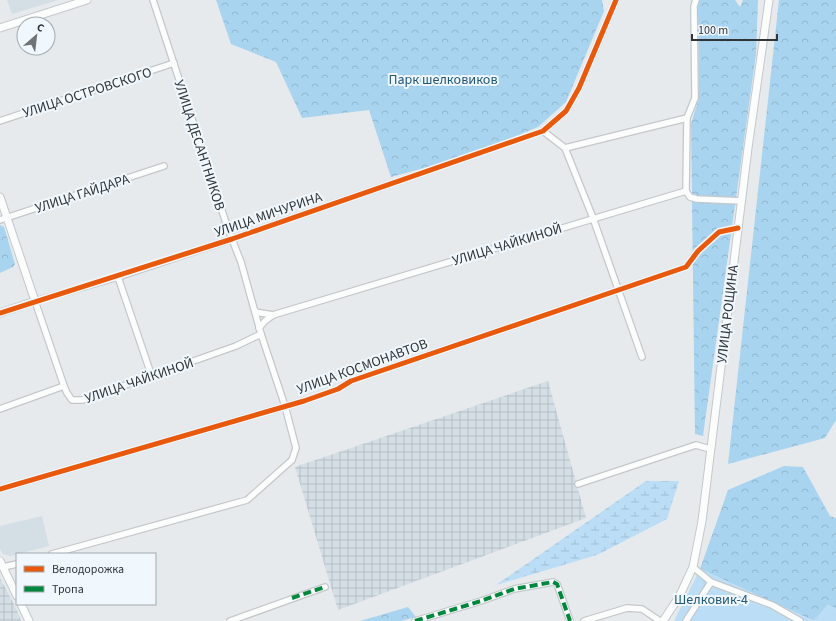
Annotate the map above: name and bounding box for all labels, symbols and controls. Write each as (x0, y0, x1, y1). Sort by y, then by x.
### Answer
north arrow (16, 16, 56, 56)
scale bar (692, 16, 777, 42)
text: С (34, 19, 47, 36)
text: 100 m (698, 22, 728, 39)
street label: УЛИЦА ОСТРОВСКОГО (20, 63, 154, 123)
park label: Парк шелковиков (388, 70, 498, 90)
street label: УЛИЦА ДЕСАНТНИКОВ (169, 78, 230, 213)
street label: УЛИЦА ГАЙДАРА (33, 169, 132, 219)
street label: УЛИЦА МИЧУРИНА (212, 187, 325, 243)
street label: УЛИЦА ЧАЙКИНОЙ (450, 219, 565, 271)
street label: УЛИЦА РОЩИНА (712, 263, 744, 365)
street label: УЛИЦА КОСМОНАВТОВ (294, 334, 431, 400)
street label: УЛИЦА ЧАЙКИНОЙ (82, 353, 196, 409)
legend (16, 553, 156, 605)
text: Велодорожка (52, 561, 124, 578)
text: Тропа (52, 581, 84, 598)
park label: Шелковик-4 (674, 590, 748, 610)

